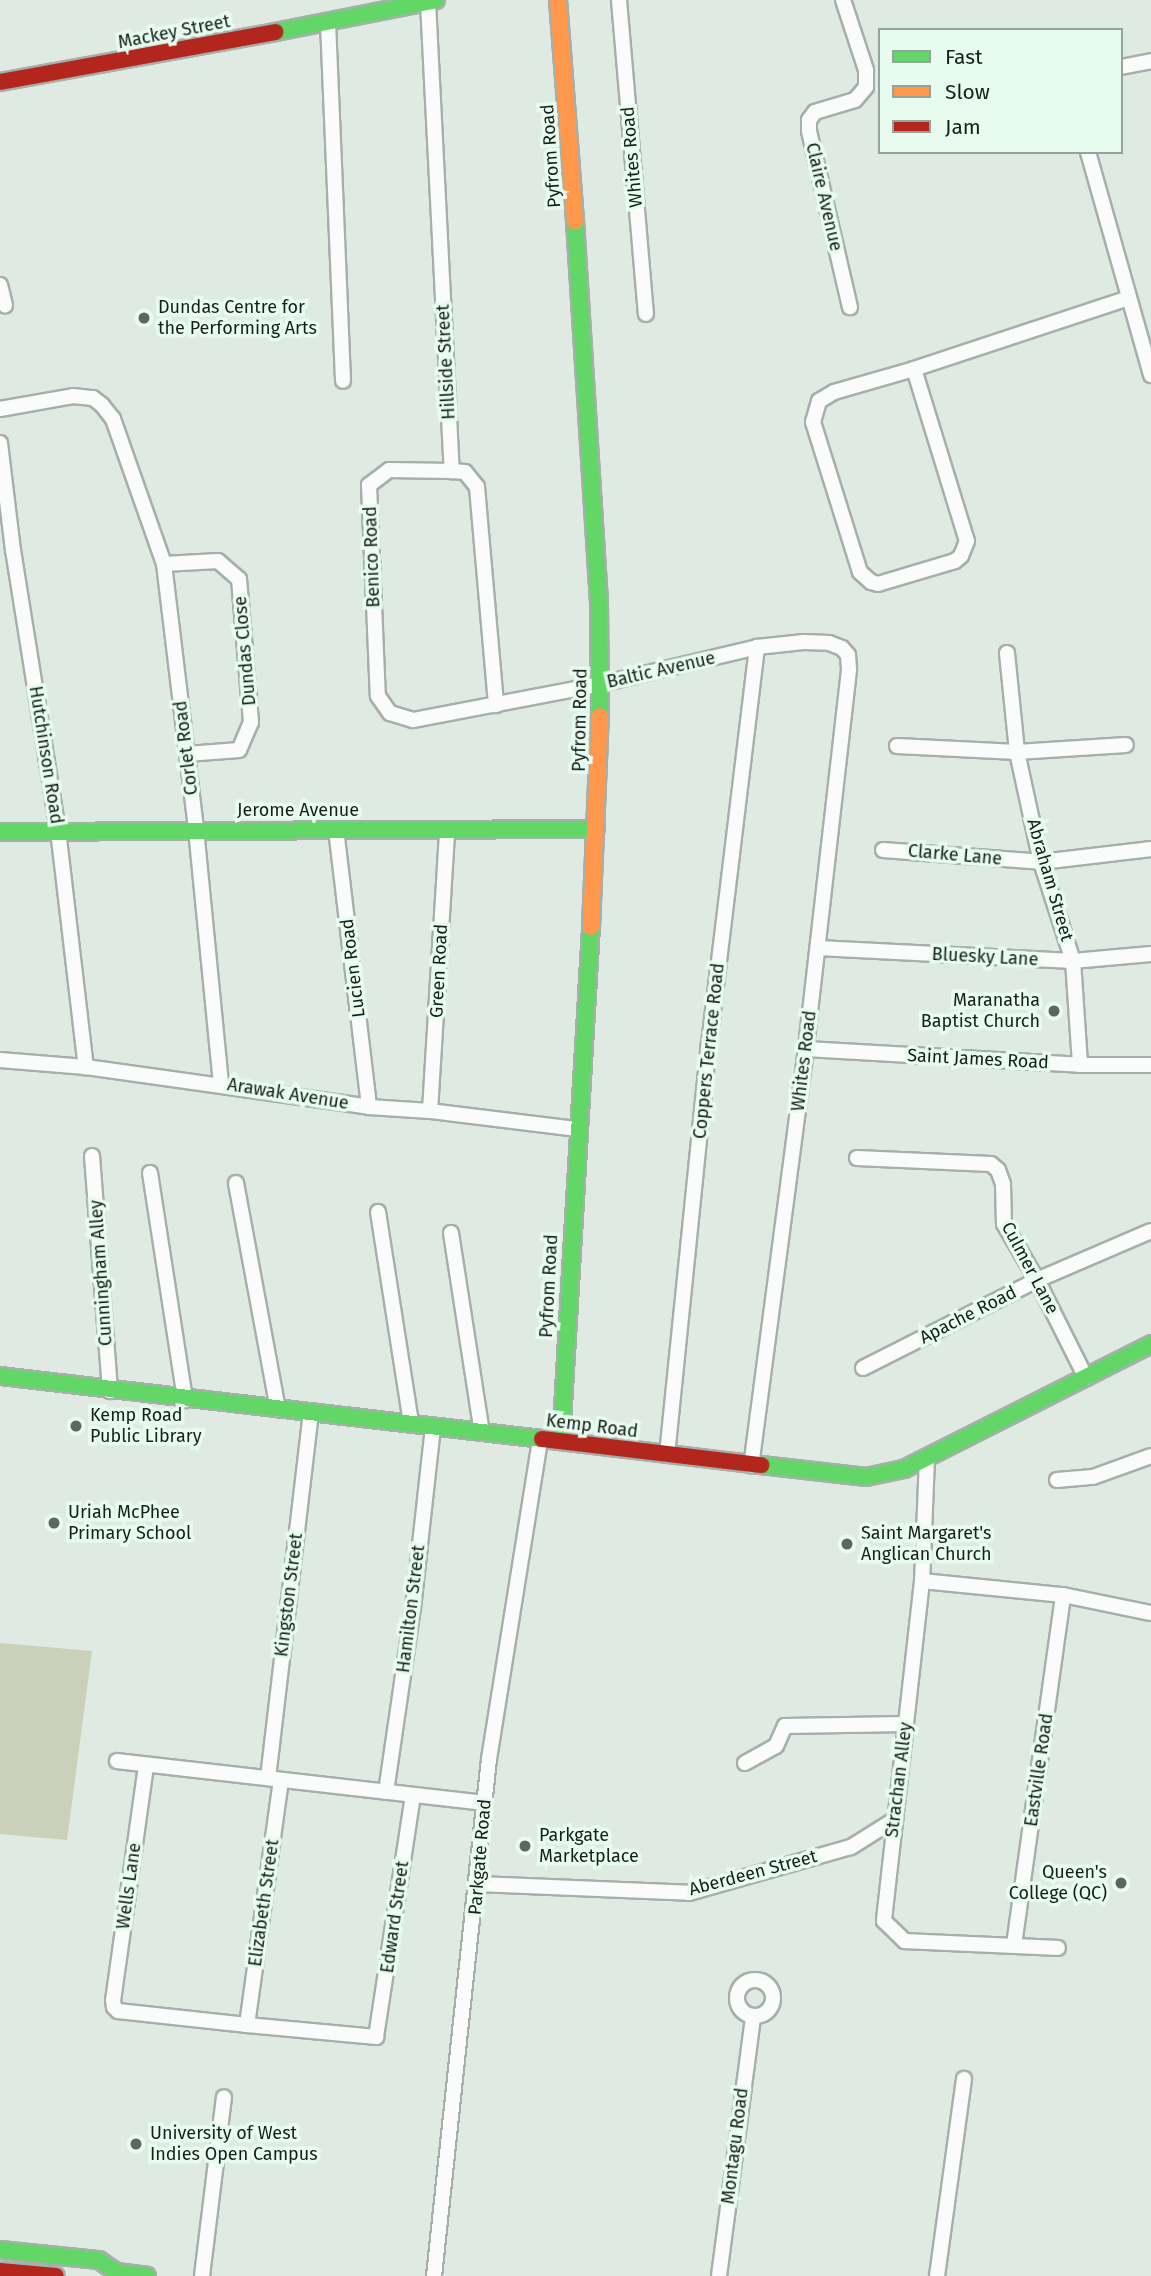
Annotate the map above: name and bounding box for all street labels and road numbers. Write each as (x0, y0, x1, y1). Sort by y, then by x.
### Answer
street label: Mackey Street (116, 11, 232, 53)
street label: Pyfrom Road (537, 103, 565, 209)
street label: Whites Road (617, 106, 647, 208)
street label: Claire Avenue (801, 141, 847, 253)
street label: Hillside Street (432, 304, 460, 420)
street label: Benico Road (359, 506, 385, 608)
street label: Dundas Close (229, 595, 261, 707)
street label: Baltic Avenue (605, 647, 717, 693)
street label: Pyfrom Road (568, 668, 592, 772)
street label: Hutchinson Road (24, 684, 68, 826)
street label: Corlet Road (169, 700, 203, 796)
street label: Jerome Avenue (237, 799, 359, 821)
street label: Abraham Street (1022, 816, 1078, 944)
street label: Clarke Lane (907, 840, 1003, 870)
street label: Lucien Road (336, 917, 370, 1019)
street label: Green Road (426, 923, 452, 1019)
street label: Bluesky Lane (931, 943, 1039, 971)
street label: Coppers Terrace Road (689, 962, 729, 1140)
street label: Whites Road (787, 1009, 821, 1113)
street label: Saint James Road (907, 1045, 1049, 1073)
street label: Arawak Avenue (226, 1074, 350, 1114)
street label: Cunningham Alley (85, 1199, 117, 1347)
street label: Culmer Lane (997, 1218, 1063, 1318)
street label: Pyfrom Road (535, 1234, 563, 1338)
street label: Apache Road (916, 1281, 1020, 1349)
street label: Kemp Road (545, 1410, 639, 1442)
street label: Kingston Street (271, 1532, 307, 1658)
street label: Hamilton Street (392, 1544, 430, 1674)
street label: Eastville Road (1020, 1712, 1058, 1828)
street label: Strachan Alley (881, 1721, 917, 1839)
street label: Parkgate Road (464, 1798, 496, 1916)
street label: Elizabeth Street (244, 1838, 284, 1968)
street label: Wells Lane (112, 1841, 146, 1931)
street label: Aberdeen Street (687, 1846, 819, 1900)
street label: Edward Street (376, 1859, 414, 1975)
street label: Montagu Road (717, 2087, 753, 2205)

